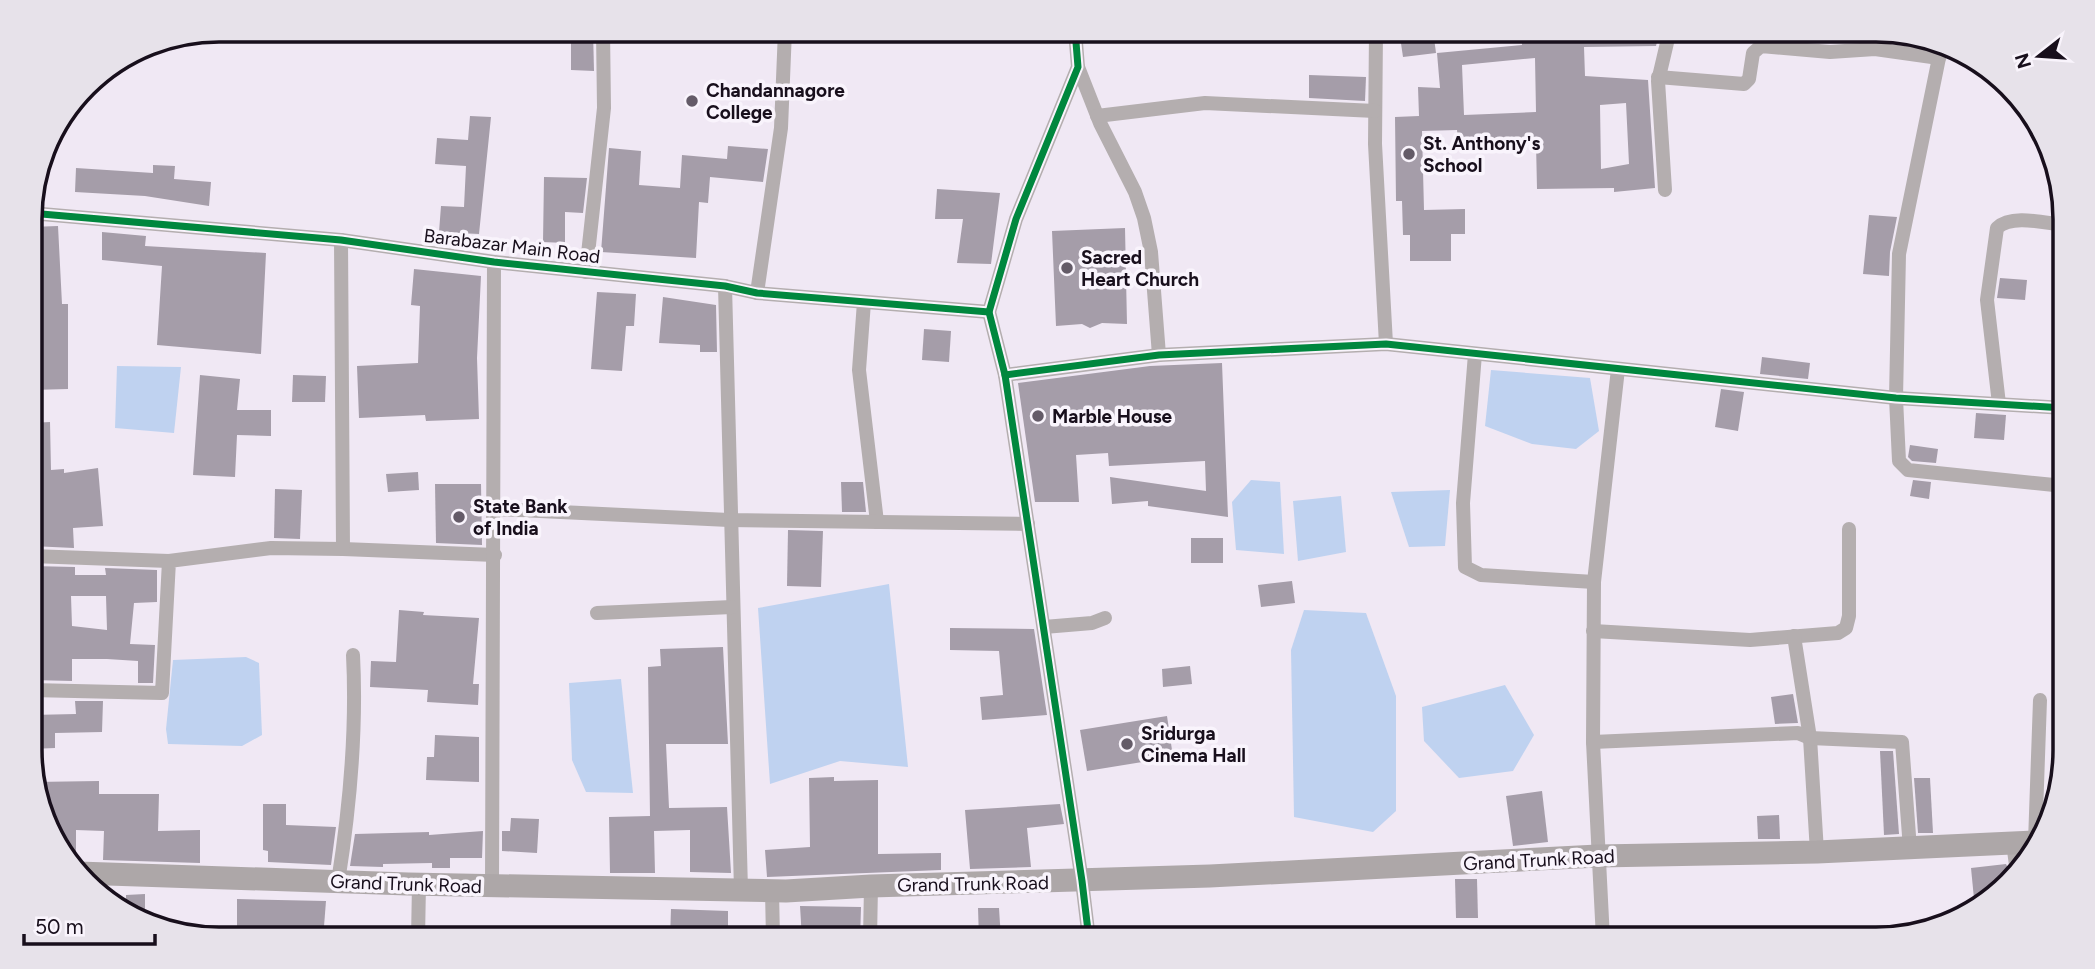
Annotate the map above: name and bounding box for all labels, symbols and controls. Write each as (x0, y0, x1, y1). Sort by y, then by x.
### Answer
north arrow (2004, 21, 2074, 91)
text: N (2010, 50, 2036, 71)
place label: Chandannagore College (706, 79, 845, 124)
marker: Chandannagore College (684, 93, 700, 109)
place label: St. Anthony's School (1423, 132, 1540, 177)
marker: St. Anthony's School (1401, 146, 1417, 162)
street label: Barabazar Main Road (422, 224, 602, 268)
place label: Sacred Heart Church (1081, 246, 1199, 291)
marker: Sacred Heart Church (1059, 260, 1075, 276)
place label: Marble House (1052, 405, 1173, 428)
marker: Marble House (1030, 408, 1046, 424)
place label: State Bank of India (473, 495, 568, 540)
marker: State Bank of India (451, 509, 467, 525)
place label: Sridurga Cinema Hall (1141, 722, 1246, 767)
marker: Sridurga Cinema Hall (1119, 736, 1135, 752)
street label: Grand Trunk Road (1463, 845, 1615, 875)
street label: Grand Trunk Road (330, 870, 482, 898)
street label: Grand Trunk Road (897, 871, 1049, 897)
scale bar (24, 902, 156, 946)
text: 50 m (35, 914, 84, 939)

